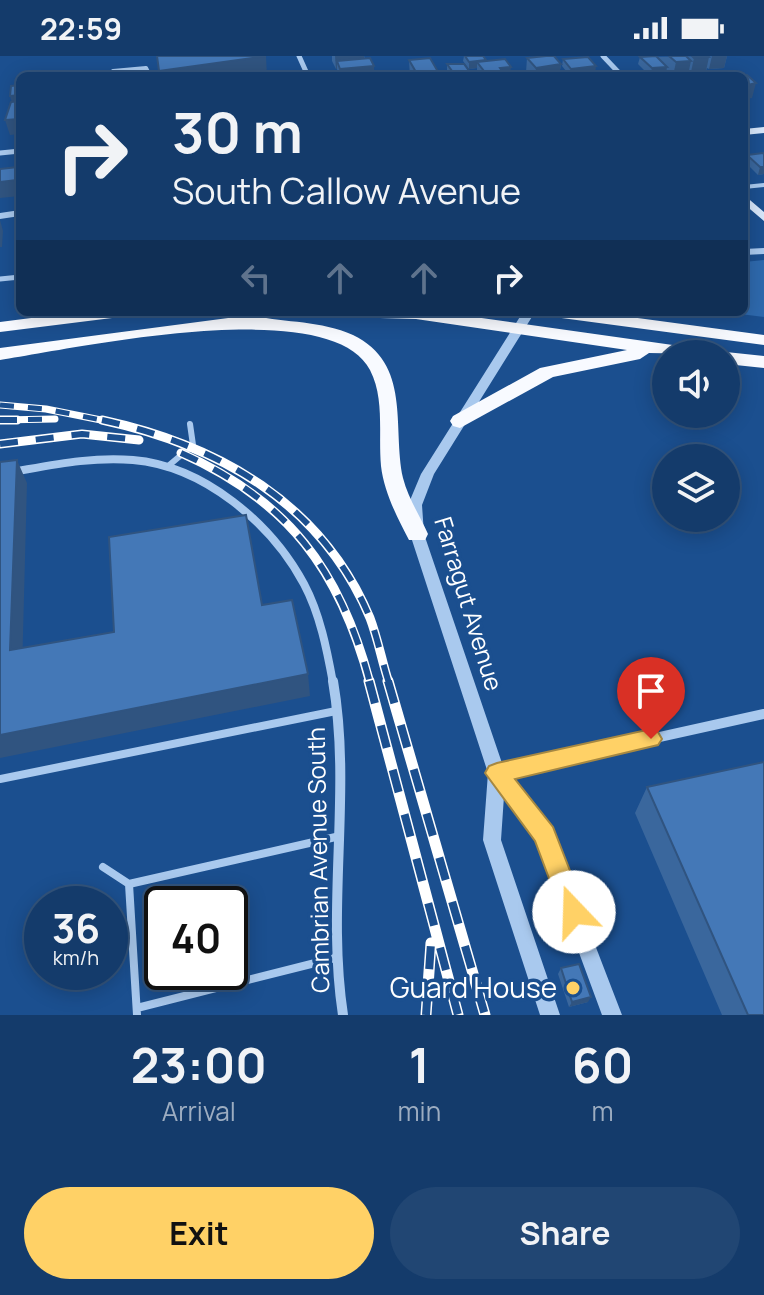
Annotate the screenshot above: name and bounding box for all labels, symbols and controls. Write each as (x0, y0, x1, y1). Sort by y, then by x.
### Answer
text: 22:59 (40, 8, 122, 49)
text: 30 m (172, 93, 303, 170)
icon: right (40, 104, 144, 208)
text: South Callow Avenue (172, 166, 521, 215)
icon: left (234, 256, 278, 300)
icon: ahead (318, 256, 362, 300)
icon: ahead (402, 256, 446, 300)
icon: right (486, 256, 530, 300)
map controls (652, 340, 740, 532)
button: sound (652, 340, 740, 428)
button: layers (652, 444, 740, 532)
street label: Farragut Avenue (427, 513, 512, 695)
pin (617, 657, 685, 739)
icon: arrive (629, 669, 673, 713)
street label: Cambrian Avenue South (299, 727, 336, 993)
position arrow (532, 870, 616, 954)
speed limit sign: 40 (144, 886, 248, 990)
text: 36 (52, 900, 100, 955)
text: km/h (53, 944, 99, 971)
place label: Guard House (390, 968, 557, 1006)
marker: Guard House (564, 979, 582, 997)
text: 23:00 (131, 1032, 267, 1097)
text: 1 (409, 1032, 430, 1097)
text: 60 (572, 1032, 633, 1097)
text: Arrival (162, 1093, 236, 1129)
text: min (398, 1093, 441, 1129)
text: m (592, 1093, 614, 1129)
button: Exit (24, 1187, 374, 1279)
button: Share (390, 1187, 740, 1279)

